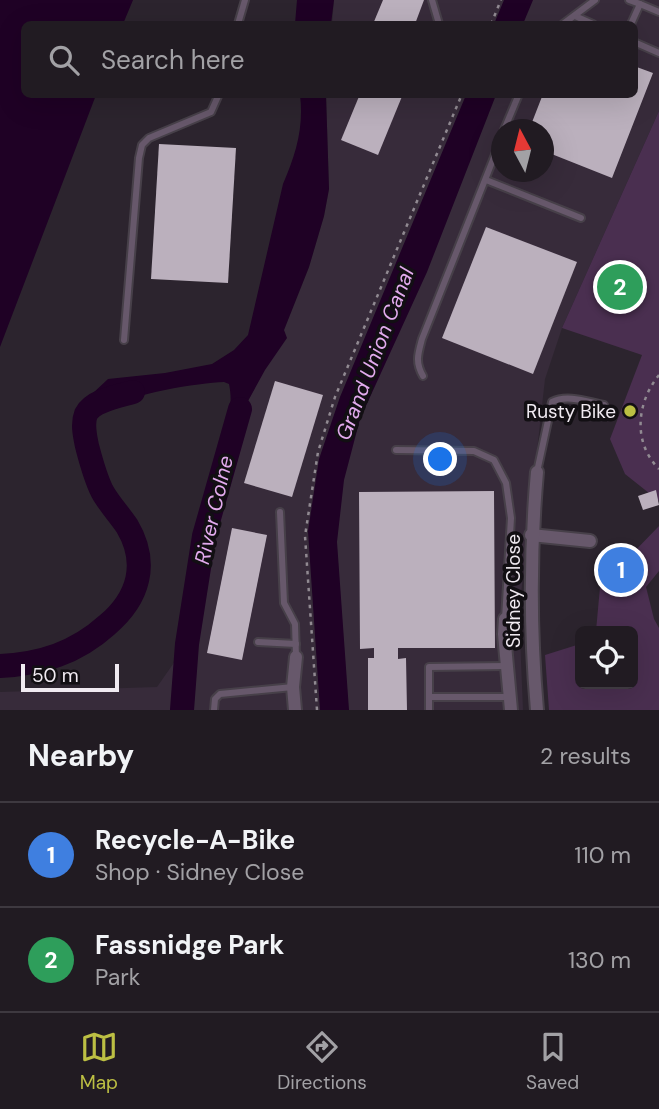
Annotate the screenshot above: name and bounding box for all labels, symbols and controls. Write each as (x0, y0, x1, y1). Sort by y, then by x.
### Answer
search box (21, 21, 638, 98)
icon: search (45, 41, 83, 79)
text: Search here (101, 43, 244, 77)
north arrow (491, 119, 554, 182)
pin: 2 (597, 261, 643, 313)
water label: Grand Union Canal (329, 263, 421, 444)
place label: Rusty Bike (526, 399, 616, 424)
marker: Rusty Bike (622, 403, 638, 419)
your location (423, 442, 457, 476)
water label: River Colne (188, 453, 240, 567)
street label: Sidney Close (501, 534, 526, 648)
pin: 1 (598, 544, 644, 596)
map controls (575, 626, 638, 689)
button: locate (575, 626, 638, 689)
scale bar (21, 661, 119, 693)
text: 50 m (32, 663, 79, 688)
text: Nearby (28, 736, 134, 775)
text: 2 results (540, 741, 631, 771)
text: Recycle-A-Bike (95, 823, 295, 857)
text: 1 (47, 840, 55, 870)
text: 110 m (574, 840, 631, 870)
text: Shop · Sidney Close (95, 857, 304, 887)
text: Fassnidge Park (95, 928, 284, 962)
text: 2 (44, 945, 58, 975)
text: 130 m (568, 945, 631, 975)
text: Park (95, 962, 140, 992)
tab: Map (80, 1028, 118, 1095)
tab: Directions (277, 1028, 367, 1095)
tab: Saved (526, 1028, 579, 1095)

